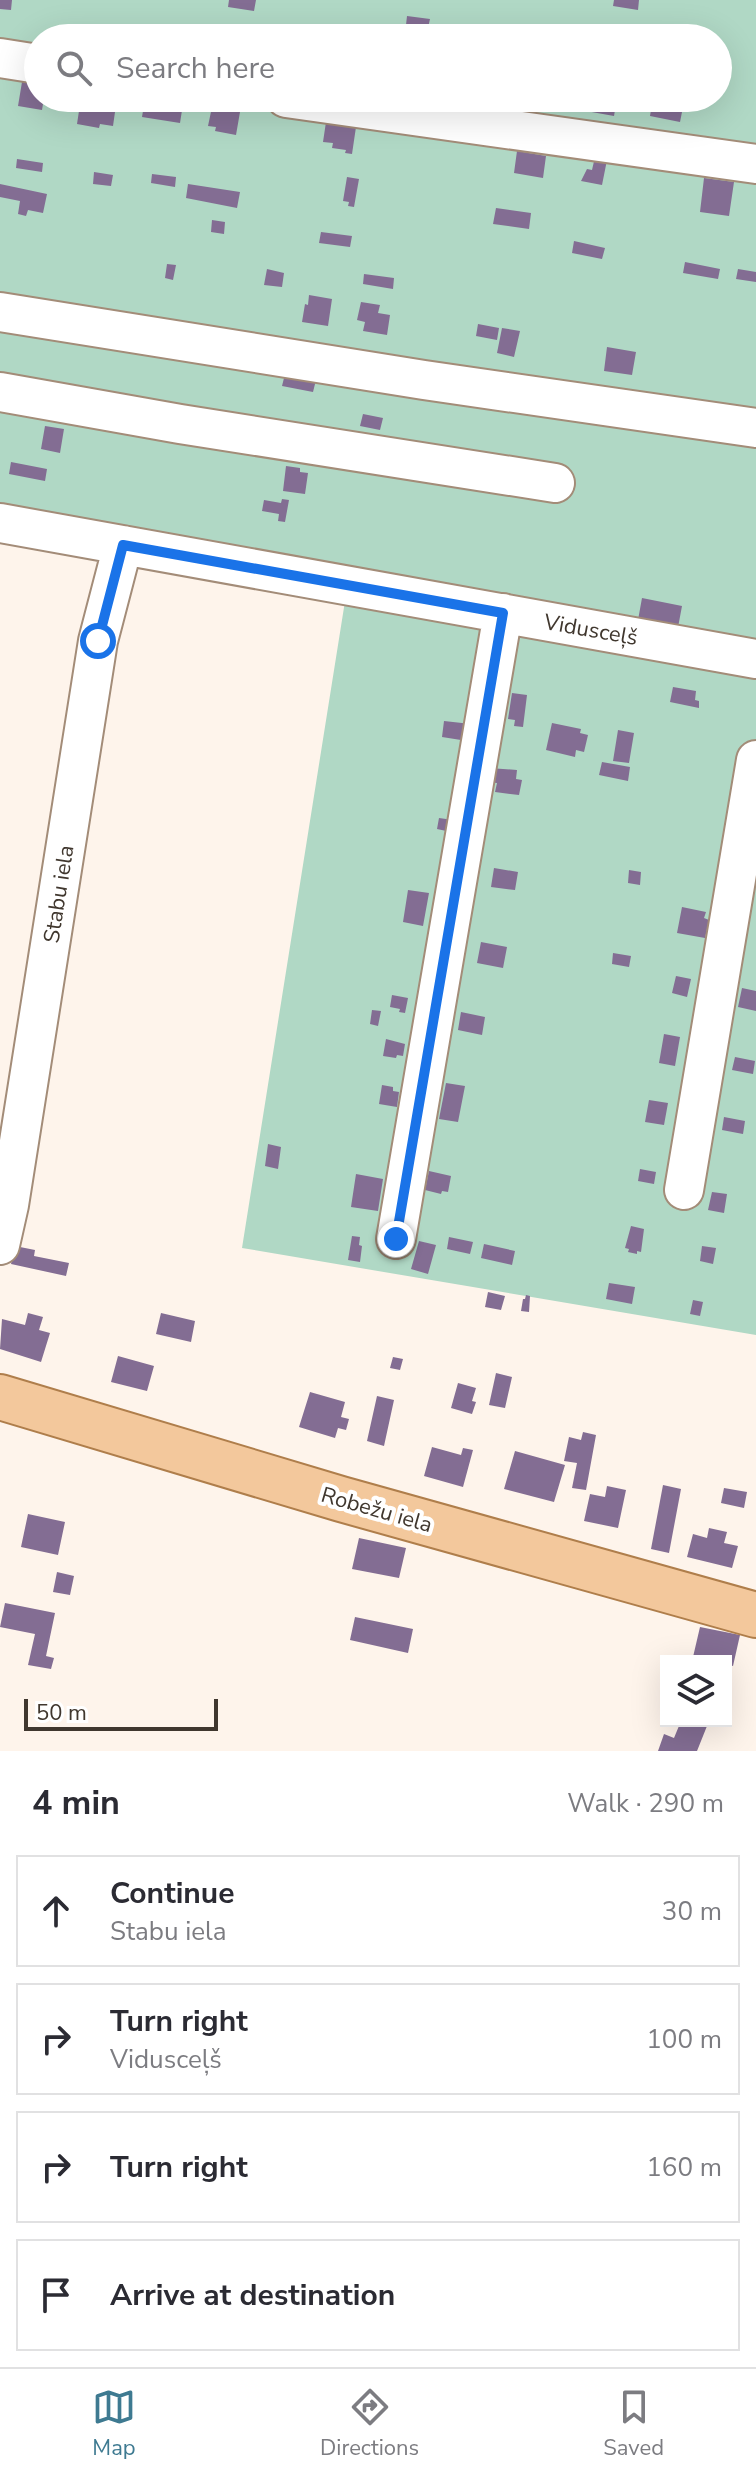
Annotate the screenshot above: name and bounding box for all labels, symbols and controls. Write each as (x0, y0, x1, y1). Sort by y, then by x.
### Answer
search box (24, 24, 732, 112)
icon: search (52, 46, 96, 90)
text: Search here (116, 48, 275, 89)
street label: Vidusceļš (541, 607, 640, 653)
route start (80, 623, 116, 659)
street label: Stabu iela (36, 843, 82, 945)
route end (378, 1221, 414, 1257)
street label: Robežu iela (318, 1480, 436, 1540)
map controls (660, 1655, 732, 1727)
button: layers (660, 1655, 732, 1727)
scale bar (24, 1695, 218, 1731)
text: 50 m (36, 1698, 87, 1728)
text: 4 min (32, 1780, 120, 1826)
text: Walk · 290 m (567, 1786, 724, 1821)
text: Continue (110, 1873, 235, 1914)
icon: ahead (34, 1889, 78, 1933)
text: 30 m (662, 1894, 722, 1929)
text: Stabu iela (110, 1914, 227, 1949)
text: Turn right (110, 2001, 248, 2042)
icon: right (34, 2017, 78, 2061)
text: 100 m (646, 2022, 722, 2057)
text: Vidusceļš (110, 2042, 222, 2077)
icon: right (34, 2145, 78, 2189)
text: Turn right (110, 2147, 248, 2188)
text: 160 m (646, 2150, 722, 2185)
icon: arrive (34, 2273, 78, 2317)
text: Arrive at destination (110, 2275, 395, 2316)
tab: Map (92, 2385, 136, 2463)
tab: Directions (320, 2385, 419, 2463)
tab: Saved (603, 2385, 664, 2463)

